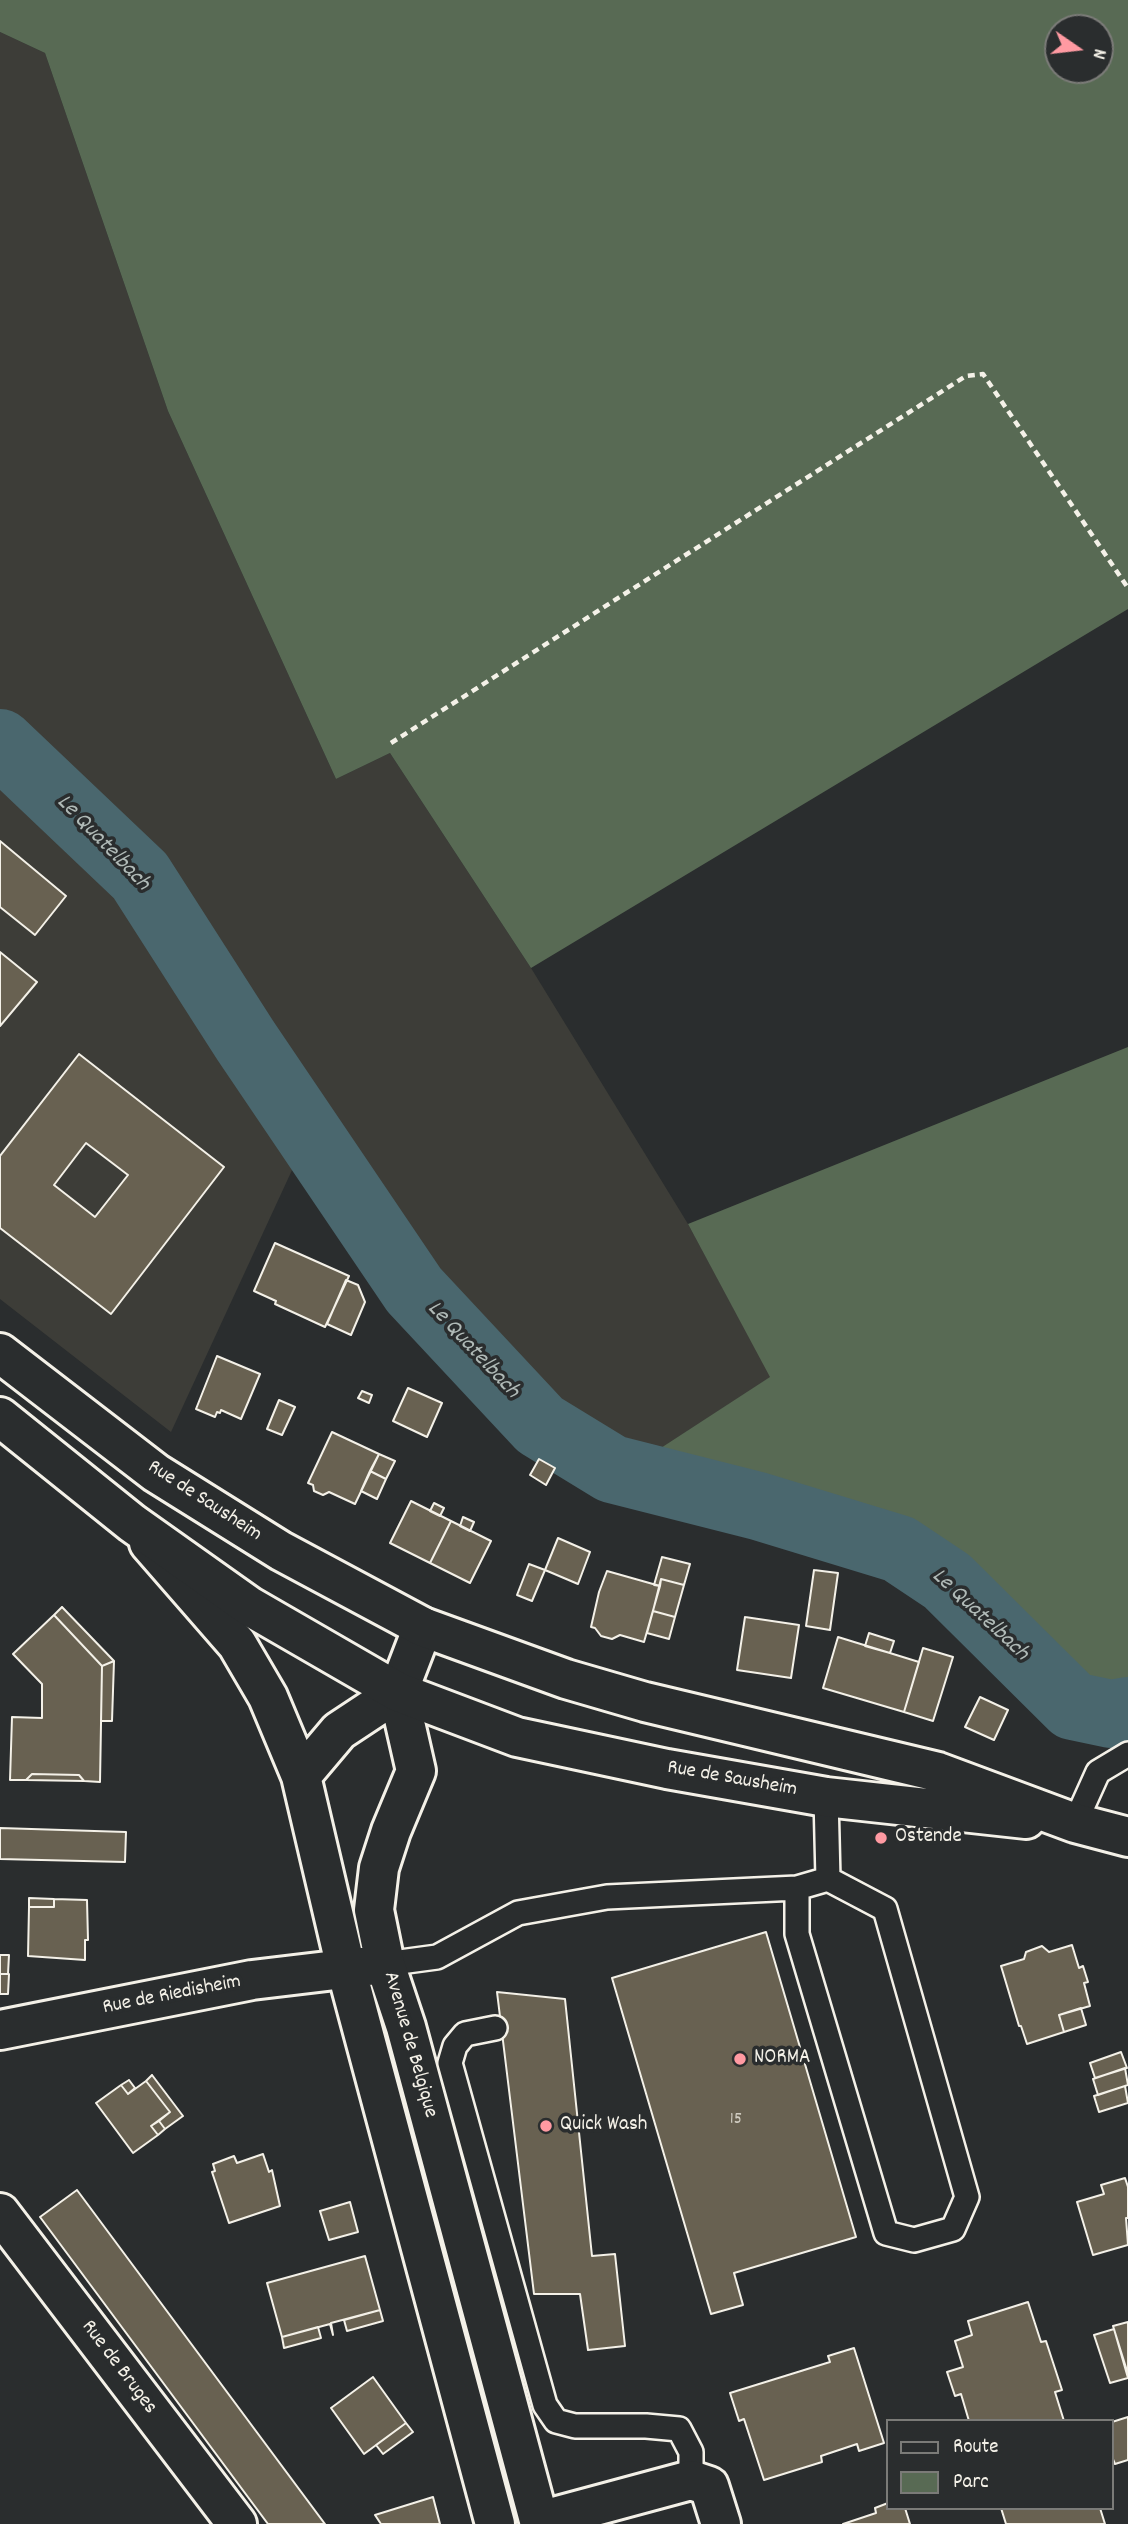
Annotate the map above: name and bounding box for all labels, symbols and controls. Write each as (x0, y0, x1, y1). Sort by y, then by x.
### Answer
north arrow (1044, 14, 1114, 84)
text: N (1084, 46, 1112, 62)
water label: Le Quatelbach (49, 790, 155, 898)
water label: Le Quatelbach (420, 1296, 524, 1406)
street label: Rue de Sausheim (142, 1456, 266, 1548)
water label: Le Quatelbach (924, 1564, 1034, 1668)
street label: Rue de Sausheim (665, 1756, 799, 1804)
place label: Ostende (895, 1825, 962, 1851)
marker: Ostende (873, 1830, 889, 1846)
street label: Avenue de Belgique (376, 1969, 442, 2121)
street label: Rue de Riedisheim (101, 1970, 243, 2022)
place label: NORMA (754, 2046, 810, 2072)
marker: NORMA (732, 2051, 748, 2067)
house number: 15 (730, 2110, 742, 2132)
place label: Quick Wash (560, 2113, 647, 2139)
marker: Quick Wash (538, 2118, 554, 2134)
street label: Rue de Bruges (74, 2316, 162, 2420)
legend (886, 2419, 1114, 2510)
text: Route (953, 2433, 999, 2463)
text: Parc (953, 2468, 989, 2498)

